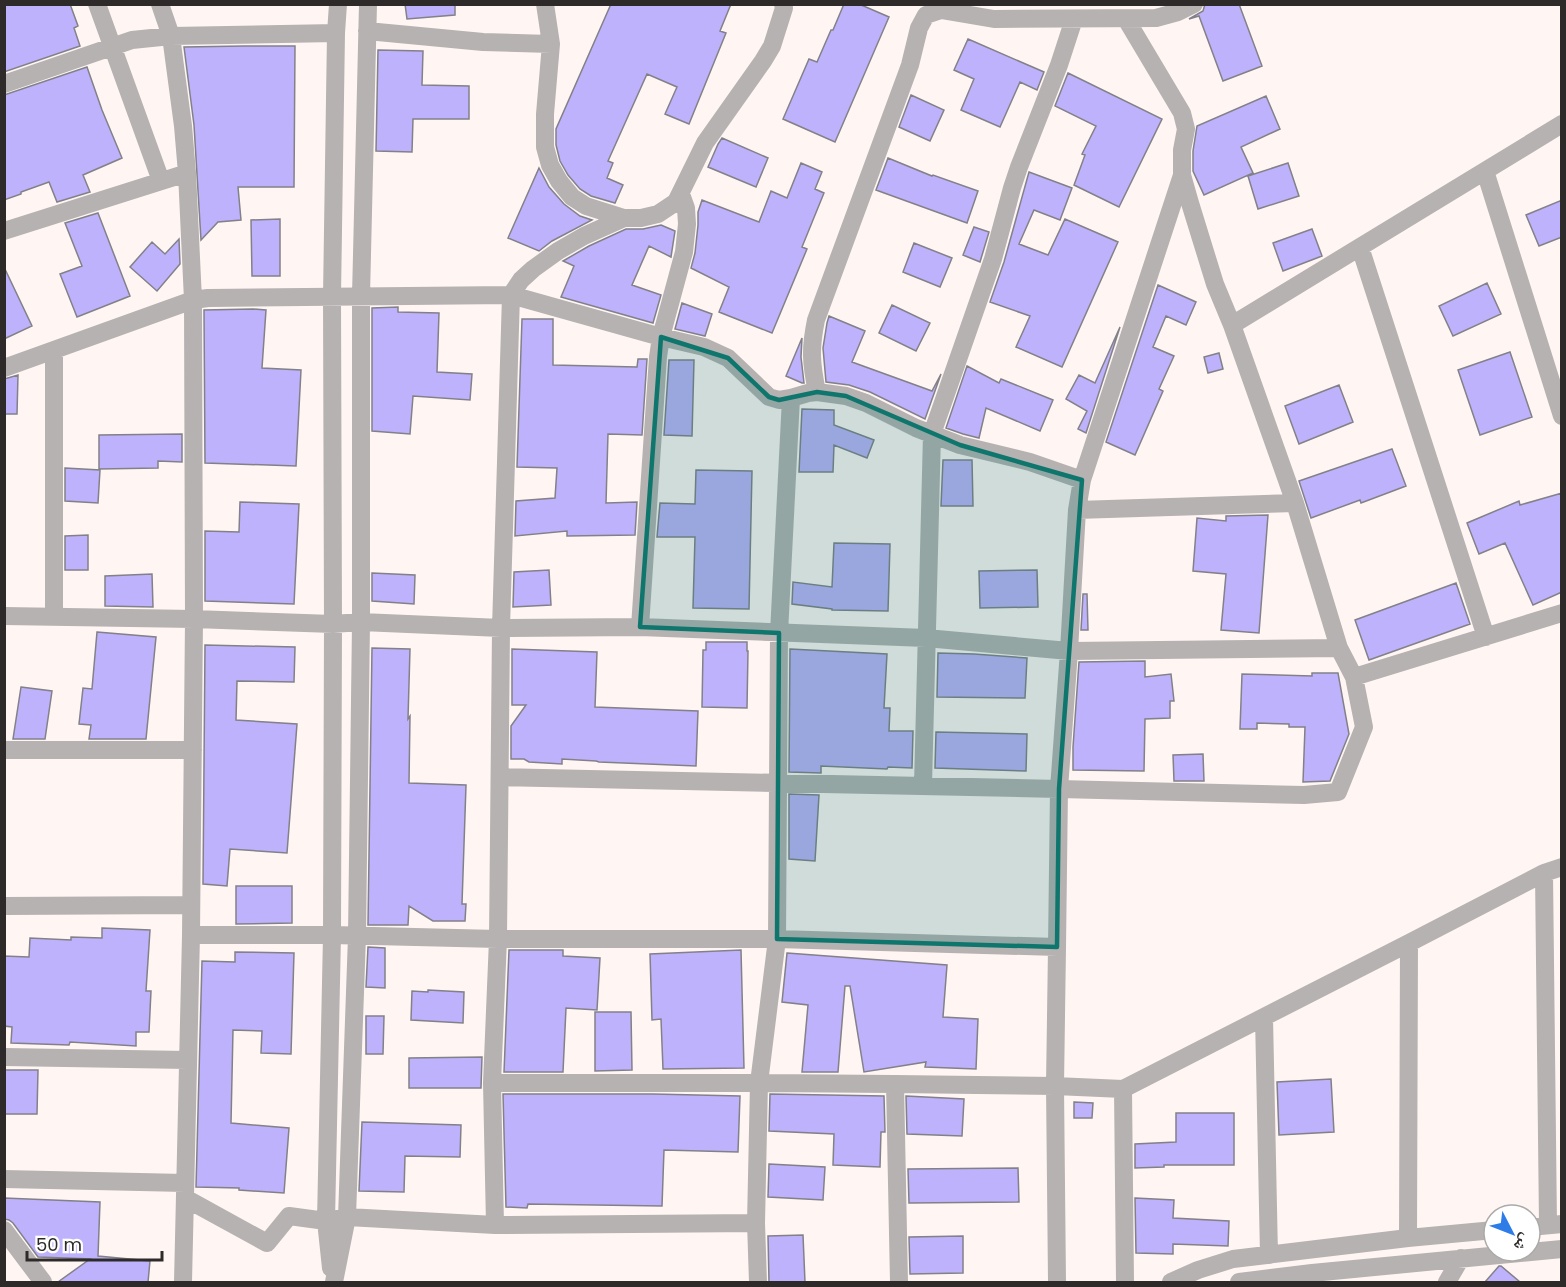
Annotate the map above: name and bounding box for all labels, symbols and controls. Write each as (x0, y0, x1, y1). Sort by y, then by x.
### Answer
north arrow (1482, 1203, 1542, 1263)
scale bar (27, 1224, 162, 1262)
text: ش (1509, 1229, 1537, 1257)
text: 50 m (36, 1232, 82, 1257)

